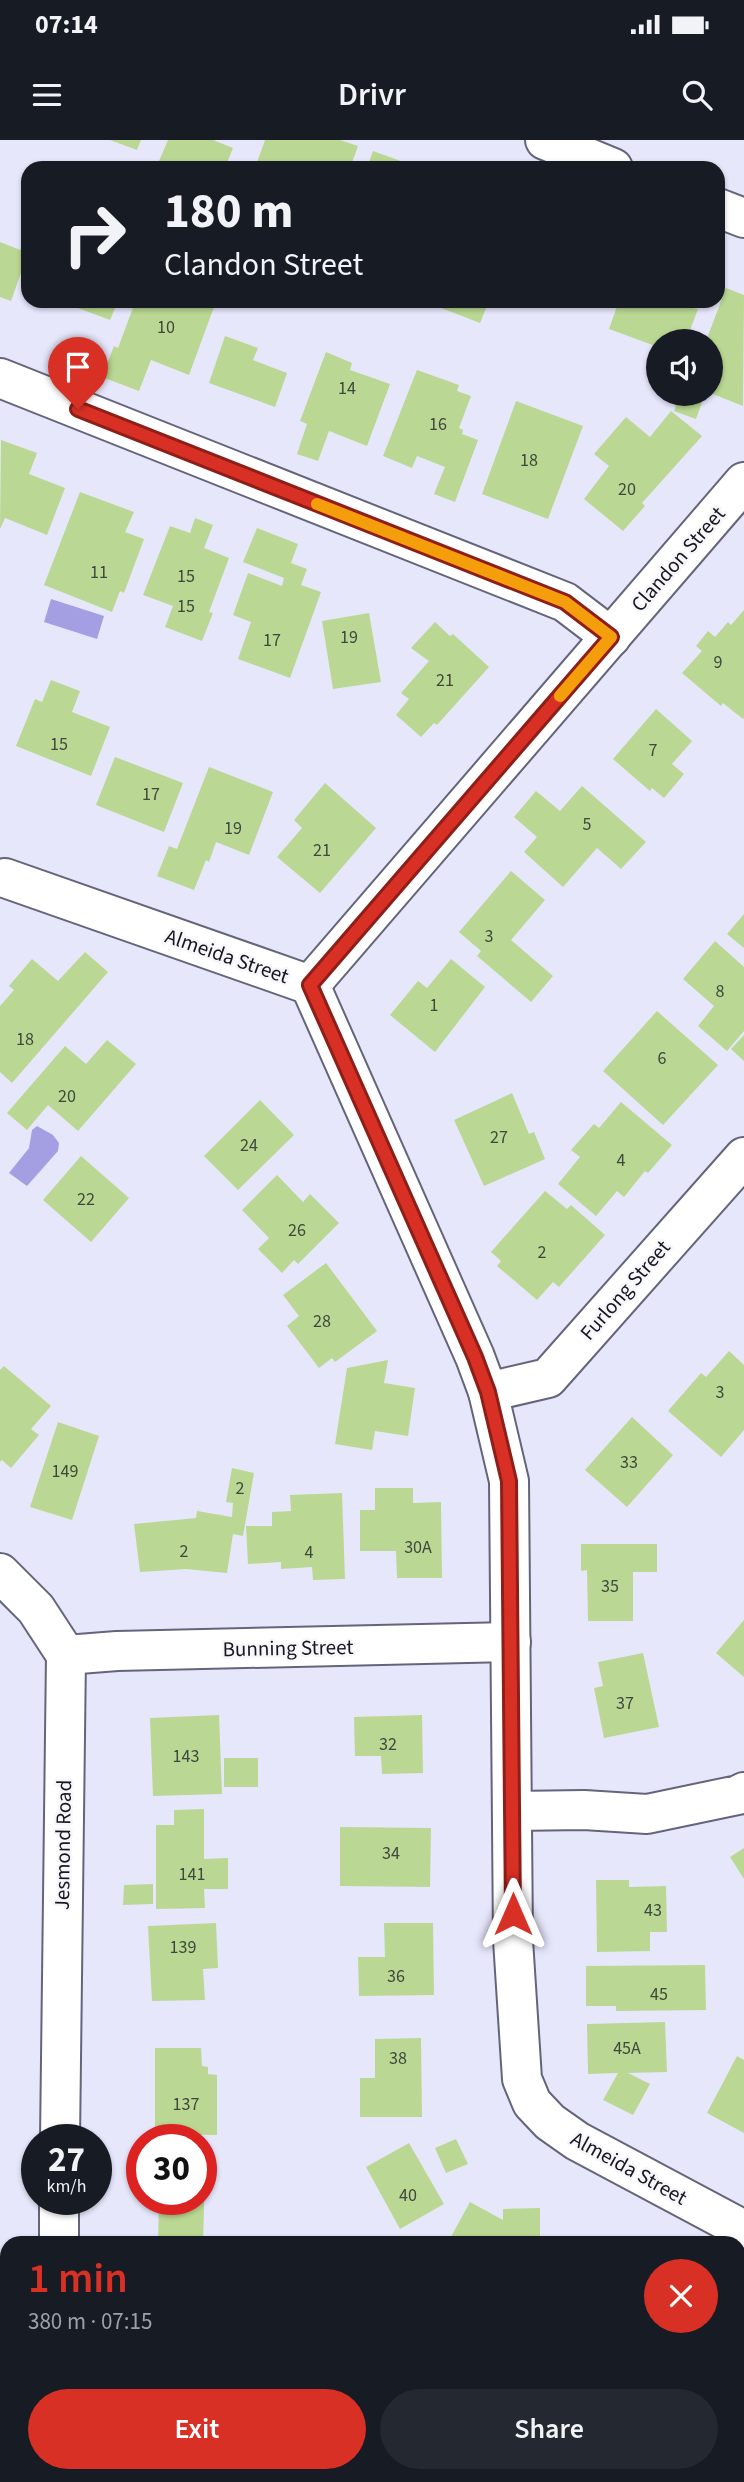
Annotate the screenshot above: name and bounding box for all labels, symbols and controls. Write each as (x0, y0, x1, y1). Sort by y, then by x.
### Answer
text: 07:14 (35, 6, 98, 43)
text: Drivr (338, 72, 406, 118)
icon: menu (28, 76, 66, 114)
icon: search (678, 76, 716, 114)
text: 180 m (164, 177, 293, 247)
icon: right (49, 189, 140, 280)
text: Clandon Street (164, 242, 363, 288)
house number: 10 (157, 315, 175, 340)
map controls (646, 329, 723, 406)
button: sound (646, 329, 723, 406)
pin (48, 337, 108, 409)
icon: arrive (59, 348, 97, 386)
house number: 14 (338, 376, 356, 401)
house number: 16 (429, 412, 447, 437)
house number: 18 (520, 448, 538, 473)
house number: 20 (618, 477, 636, 502)
street label: Clandon Street (624, 500, 732, 618)
house number: 11 (90, 560, 108, 585)
house number: 15 (177, 564, 195, 589)
house number: 15 (177, 594, 195, 619)
house number: 19 (340, 625, 358, 650)
house number: 17 (263, 628, 281, 653)
house number: 9 (714, 650, 723, 675)
house number: 21 (436, 668, 454, 693)
house number: 15 (50, 732, 68, 757)
house number: 7 (649, 738, 658, 763)
house number: 17 (142, 782, 160, 807)
house number: 5 (583, 812, 592, 837)
house number: 19 (224, 816, 242, 841)
house number: 21 (313, 838, 331, 863)
street label: Almeida Street (161, 921, 293, 991)
house number: 3 (485, 924, 494, 949)
house number: 8 (716, 979, 725, 1004)
house number: 1 (430, 993, 438, 1018)
house number: 18 (16, 1027, 34, 1052)
house number: 6 (658, 1046, 667, 1071)
house number: 20 (58, 1084, 76, 1109)
house number: 27 (490, 1125, 508, 1150)
house number: 24 (240, 1133, 258, 1158)
house number: 4 (617, 1148, 626, 1173)
house number: 22 (77, 1187, 95, 1212)
house number: 26 (288, 1218, 306, 1243)
street label: Furlong Street (573, 1233, 677, 1347)
house number: 2 (538, 1240, 547, 1265)
house number: 28 (313, 1309, 331, 1334)
house number: 3 (716, 1380, 725, 1405)
house number: 33 (620, 1450, 638, 1475)
house number: 149 (52, 1459, 78, 1484)
house number: 2 (236, 1476, 245, 1501)
house number: 30A (404, 1535, 432, 1560)
house number: 2 (180, 1539, 189, 1564)
house number: 4 (305, 1540, 314, 1565)
house number: 35 (601, 1574, 619, 1599)
street label: Bunning Street (222, 1632, 354, 1664)
house number: 37 (616, 1691, 634, 1716)
house number: 32 (379, 1732, 397, 1757)
house number: 143 (173, 1744, 199, 1769)
street label: Jesmond Road (47, 1780, 79, 1910)
house number: 34 (382, 1841, 400, 1866)
house number: 141 (179, 1862, 205, 1887)
position arrow (476, 1877, 550, 1951)
house number: 43 (644, 1898, 662, 1923)
house number: 139 (170, 1935, 196, 1960)
house number: 36 (387, 1964, 405, 1989)
house number: 45 (650, 1982, 668, 2007)
house number: 45A (613, 2036, 641, 2061)
house number: 38 (389, 2046, 407, 2071)
house number: 137 (173, 2092, 199, 2117)
speed limit sign: 30 (126, 2124, 217, 2215)
street label: Almeida Street (565, 2124, 693, 2212)
text: 27 (48, 2135, 85, 2185)
text: km/h (47, 2174, 86, 2199)
house number: 40 (399, 2183, 417, 2208)
text: 1 min (28, 2249, 128, 2309)
button: close (644, 2259, 718, 2333)
text: 380 m · 07:15 (28, 2305, 152, 2338)
button: Exit (28, 2389, 366, 2469)
button: Share (380, 2389, 718, 2469)

